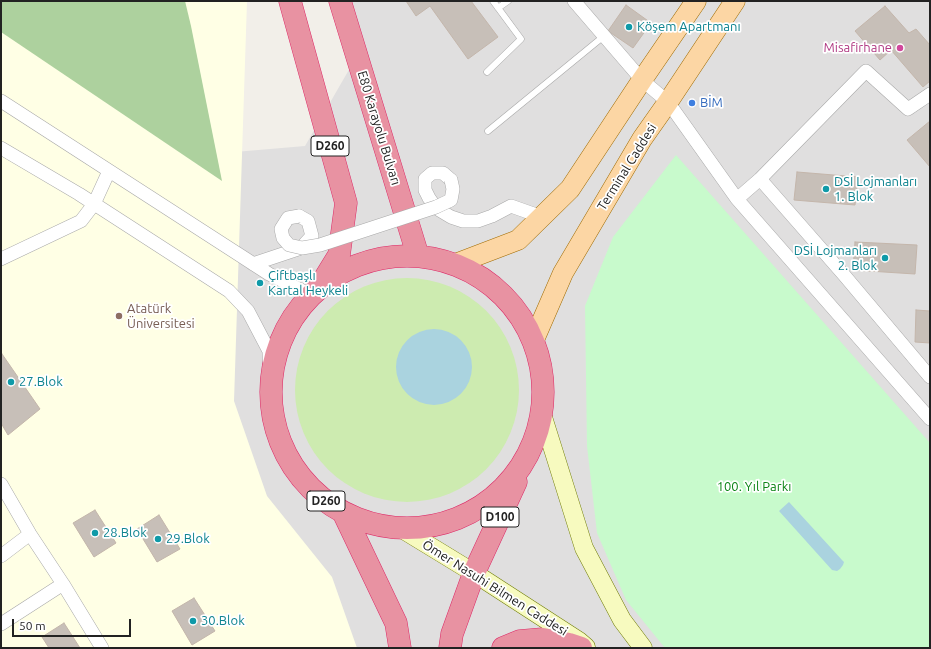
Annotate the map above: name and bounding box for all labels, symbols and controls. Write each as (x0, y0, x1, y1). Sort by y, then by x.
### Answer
place label: Köşem Apartmanı (637, 19, 741, 35)
marker: Köşem Apartmanı (624, 22, 634, 32)
place label: Misafirhane (823, 40, 892, 56)
marker: Misafirhane (895, 43, 905, 53)
street label: E80 Karayolu Bulvarı (354, 69, 404, 187)
place label: BİM (700, 95, 723, 111)
marker: BİM (687, 98, 697, 108)
street label: Terminal Caddesi (594, 121, 660, 213)
road number: D260 (311, 136, 349, 156)
place label: DSİ Lojmanları 1. Blok (834, 174, 917, 205)
marker: DSİ Lojmanları 1. Blok (821, 184, 831, 194)
place label: DSİ Lojmanları 2. Blok (794, 243, 877, 274)
marker: DSİ Lojmanları 2. Blok (880, 253, 890, 263)
place label: Çiftbaşlı Kartal Heykeli (268, 268, 348, 299)
marker: Çiftbaşlı Kartal Heykeli (255, 278, 265, 288)
place label: Atatürk Üniversitesi (127, 301, 195, 332)
marker: Atatürk Üniversitesi (114, 311, 124, 321)
place label: 27.Blok (19, 374, 63, 390)
marker: 27.Blok (6, 377, 16, 387)
park label: 100. Yıl Parkı (717, 479, 791, 495)
road number: D260 (307, 491, 345, 511)
road number: D100 (481, 507, 519, 527)
place label: 28.Blok (103, 525, 147, 541)
marker: 28.Blok (90, 528, 100, 538)
place label: 29.Blok (166, 531, 210, 547)
marker: 29.Blok (153, 534, 163, 544)
street label: Ömer Nasuhi Bilmen Caddesi (419, 537, 571, 639)
scale bar (14, 611, 133, 637)
place label: 30.Blok (201, 613, 245, 629)
marker: 30.Blok (188, 616, 198, 626)
text: 50 m (19, 619, 46, 632)

